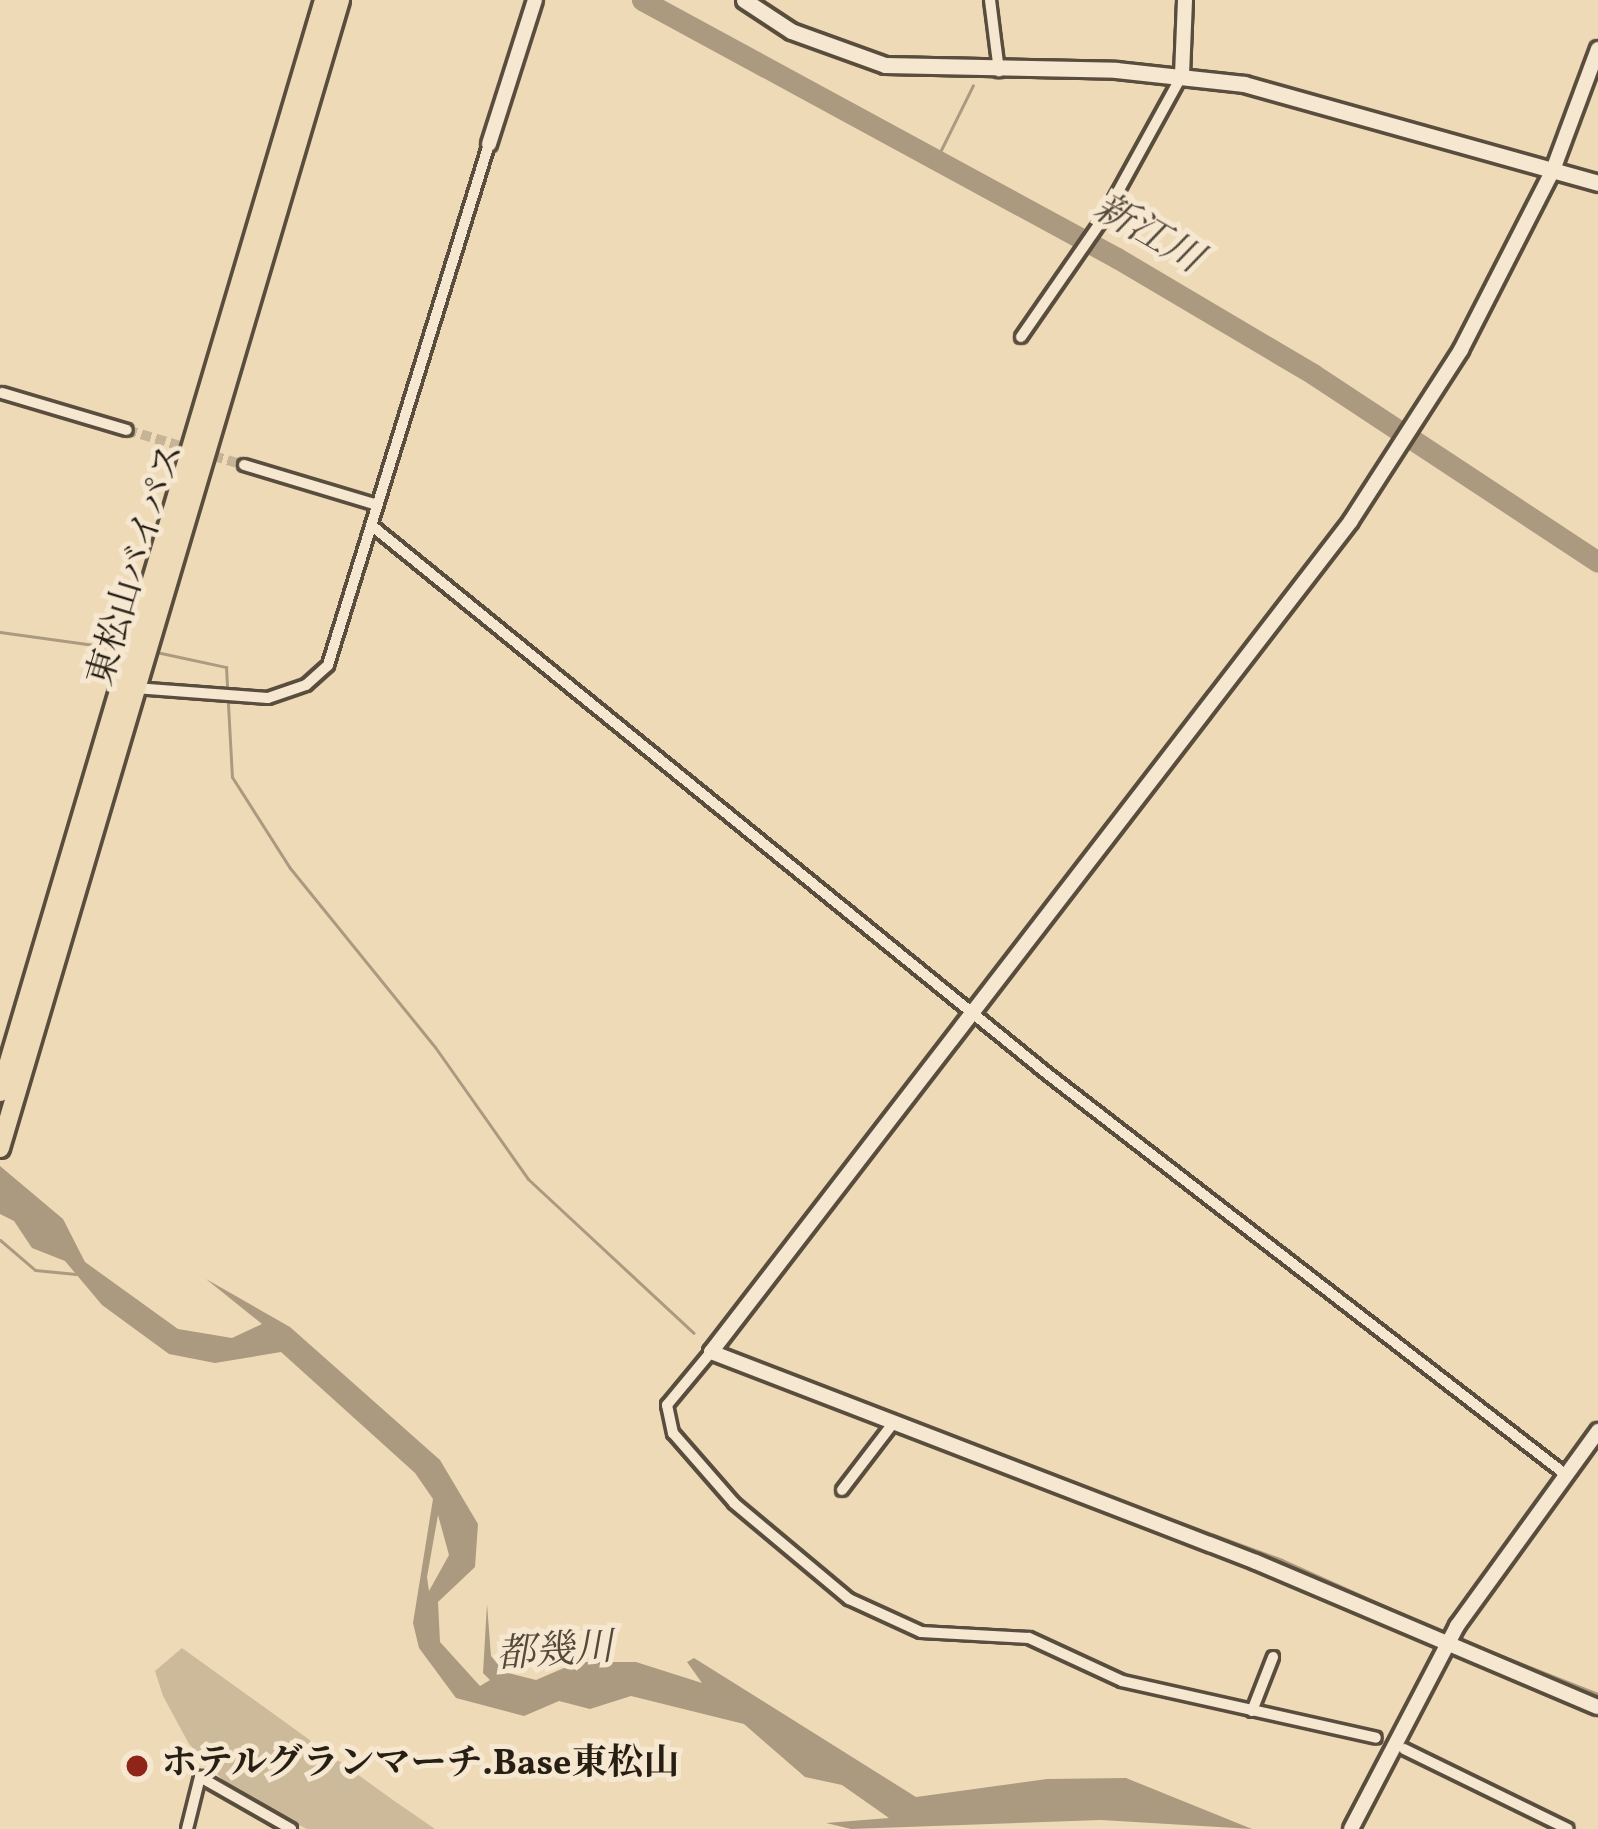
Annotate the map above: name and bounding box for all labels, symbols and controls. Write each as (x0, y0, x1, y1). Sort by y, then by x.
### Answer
water label: 新江川 (1085, 185, 1209, 285)
street label: 東松山バイパス (81, 438, 195, 692)
water label: 都幾川 (495, 1626, 615, 1680)
place label: ホテルグランマーチ.Base東松山 (161, 1744, 682, 1788)
marker: ホテルグランマーチ.Base東松山 (124, 1753, 150, 1779)

